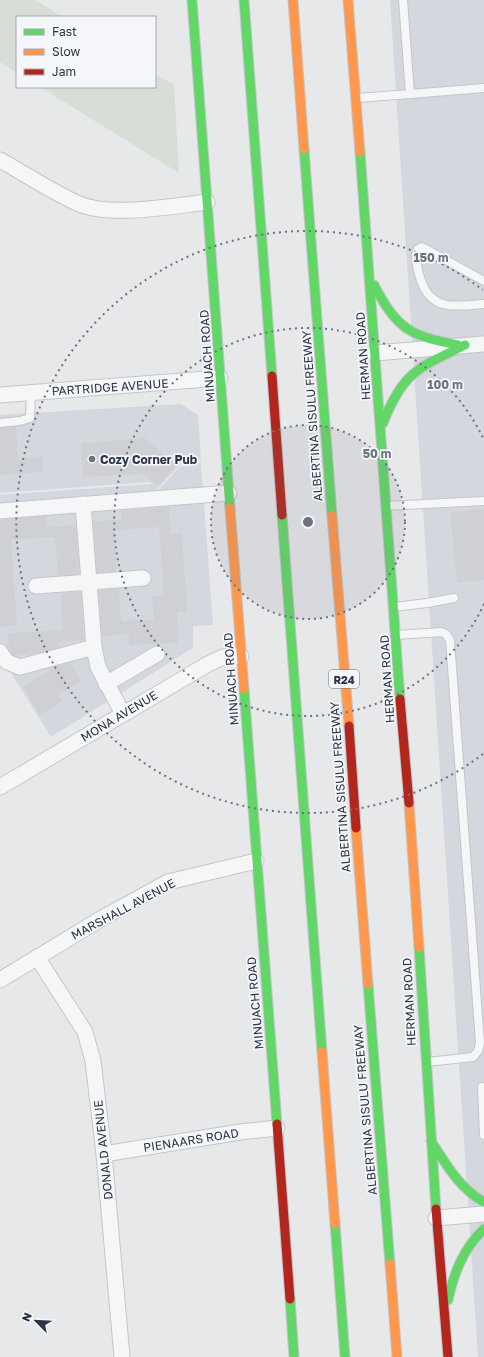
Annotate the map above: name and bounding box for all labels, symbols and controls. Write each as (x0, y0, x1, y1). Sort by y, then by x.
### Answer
legend (16, 16, 156, 88)
text: Fast (52, 24, 77, 39)
text: Slow (52, 44, 80, 59)
text: Jam (52, 64, 76, 79)
text: 150 m (414, 250, 448, 265)
street label: MINUACH ROAD (196, 309, 218, 403)
street label: HERMAN ROAD (352, 311, 374, 401)
street label: ALBERTINA SISULU FREEWAY (299, 330, 325, 502)
street label: PARTRIDGE AVENUE (51, 375, 169, 399)
text: 100 m (427, 377, 463, 392)
text: 50 m (363, 446, 391, 461)
place label: Cozy Corner Pub (100, 452, 198, 467)
marker: Cozy Corner Pub (87, 454, 97, 464)
centre of rings (301, 515, 315, 529)
street label: MINUACH ROAD (220, 632, 242, 726)
street label: HERMAN ROAD (376, 634, 398, 724)
road number: R24 (329, 670, 359, 688)
street label: MONA AVENUE (78, 687, 160, 745)
street label: ALBERTINA SISULU FREEWAY (327, 701, 353, 873)
street label: MARSHALL AVENUE (68, 875, 178, 943)
street label: MINUACH ROAD (243, 956, 267, 1050)
street label: HERMAN ROAD (399, 958, 419, 1046)
street label: ALBERTINA SISULU FREEWAY (350, 1024, 380, 1196)
street label: DONALD AVENUE (90, 1099, 116, 1201)
street label: PIENAARS ROAD (142, 1125, 240, 1155)
north arrow (16, 1301, 56, 1341)
text: N (19, 1310, 34, 1323)

